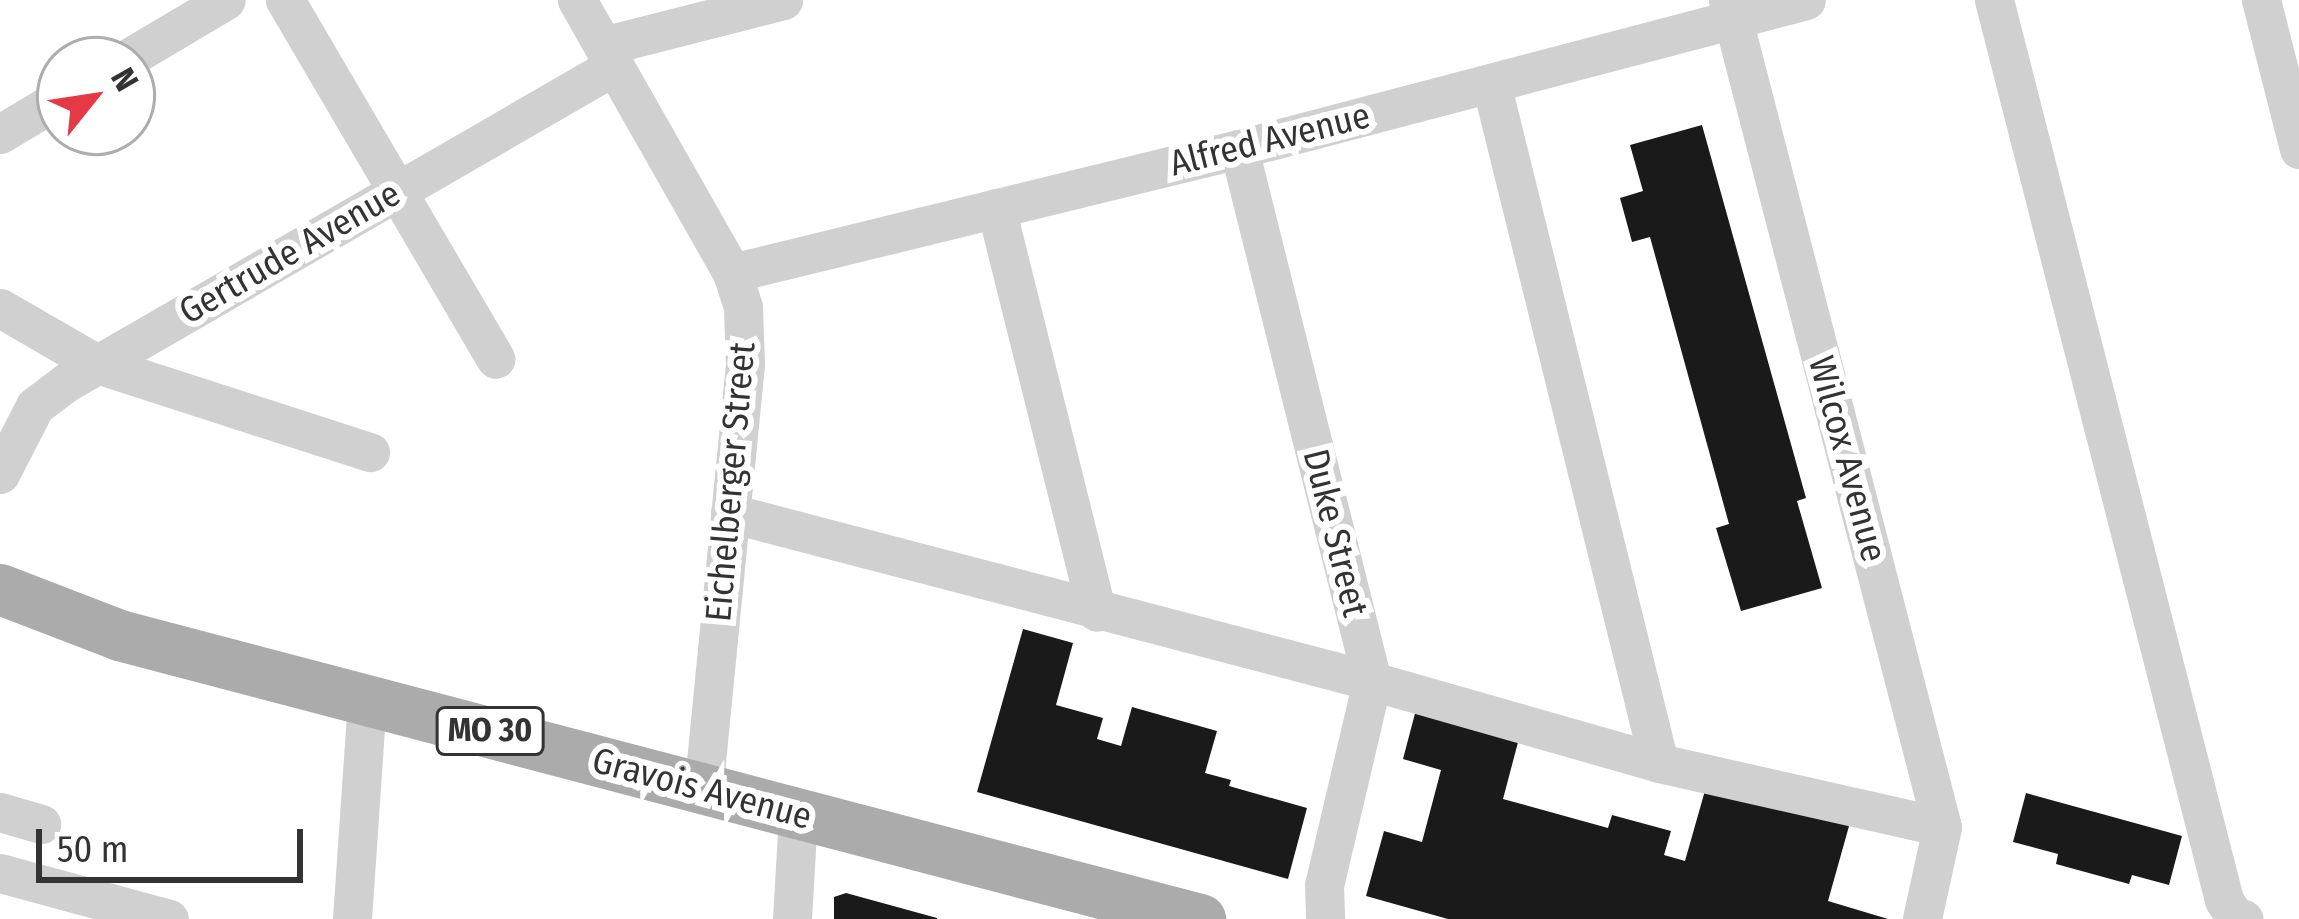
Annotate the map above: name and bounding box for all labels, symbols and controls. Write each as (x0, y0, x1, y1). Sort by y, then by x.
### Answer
north arrow (36, 36, 156, 156)
text: N (102, 61, 147, 98)
street label: Alfred Avenue (1165, 94, 1375, 186)
street label: Gertrude Avenue (172, 172, 408, 334)
street label: Eichelberger Street (697, 341, 765, 623)
street label: Wilcox Avenue (1799, 351, 1895, 567)
street label: Duke Street (1293, 445, 1377, 621)
road number: MO 30 (433, 704, 547, 758)
street label: Gravois Avenue (588, 739, 816, 839)
scale bar (42, 805, 309, 879)
text: 50 m (57, 828, 128, 872)

